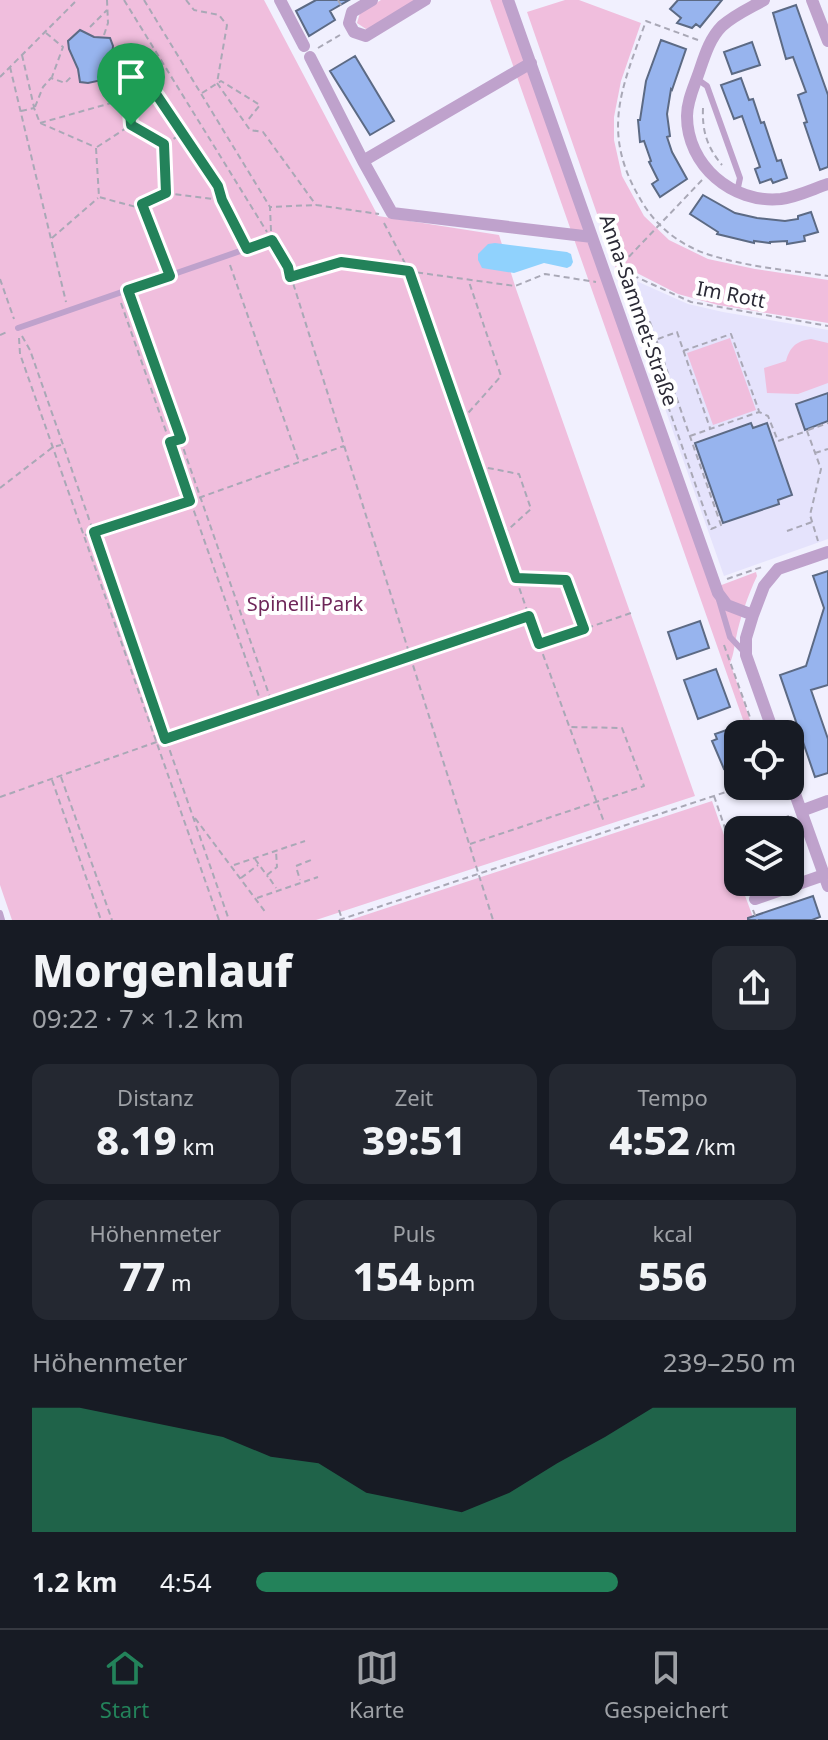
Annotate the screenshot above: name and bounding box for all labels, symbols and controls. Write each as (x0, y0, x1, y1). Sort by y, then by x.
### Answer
pin (97, 43, 165, 125)
icon: arrive (109, 55, 153, 99)
street label: Anna-Sammet-Straße (594, 211, 684, 409)
street label: Im Rott (694, 274, 768, 314)
park label: Spinelli-Park (247, 590, 363, 617)
map controls (724, 720, 804, 896)
button: locate (724, 720, 804, 800)
button: layers (724, 816, 804, 896)
text: Morgenlauf (32, 940, 292, 1000)
button: share (712, 946, 796, 1030)
text: 09:22 · 7 × 1.2 km (32, 1000, 244, 1036)
text: Distanz (117, 1082, 194, 1112)
text: Zeit (395, 1082, 433, 1112)
text: Tempo (637, 1082, 708, 1112)
text: 8.19 (96, 1112, 177, 1167)
text: 39:51 (362, 1112, 466, 1167)
text: 4:52 (609, 1112, 690, 1167)
text: km (177, 1131, 215, 1161)
text: /km (690, 1131, 736, 1161)
text: Höhenmeter (90, 1218, 221, 1248)
text: Puls (392, 1218, 436, 1248)
text: kcal (653, 1218, 693, 1248)
text: 77 (119, 1248, 165, 1303)
text: 154 (353, 1248, 422, 1303)
text: 556 (638, 1248, 707, 1303)
text: m (165, 1267, 192, 1297)
text: bpm (422, 1267, 475, 1297)
text: Höhenmeter (32, 1344, 188, 1380)
text: 239–250 m (663, 1344, 796, 1380)
text: 1.2 km (32, 1564, 117, 1600)
text: 4:54 (160, 1564, 212, 1600)
tab: Start (100, 1646, 149, 1724)
tab: Karte (349, 1646, 404, 1724)
tab: Gespeichert (604, 1646, 728, 1724)

